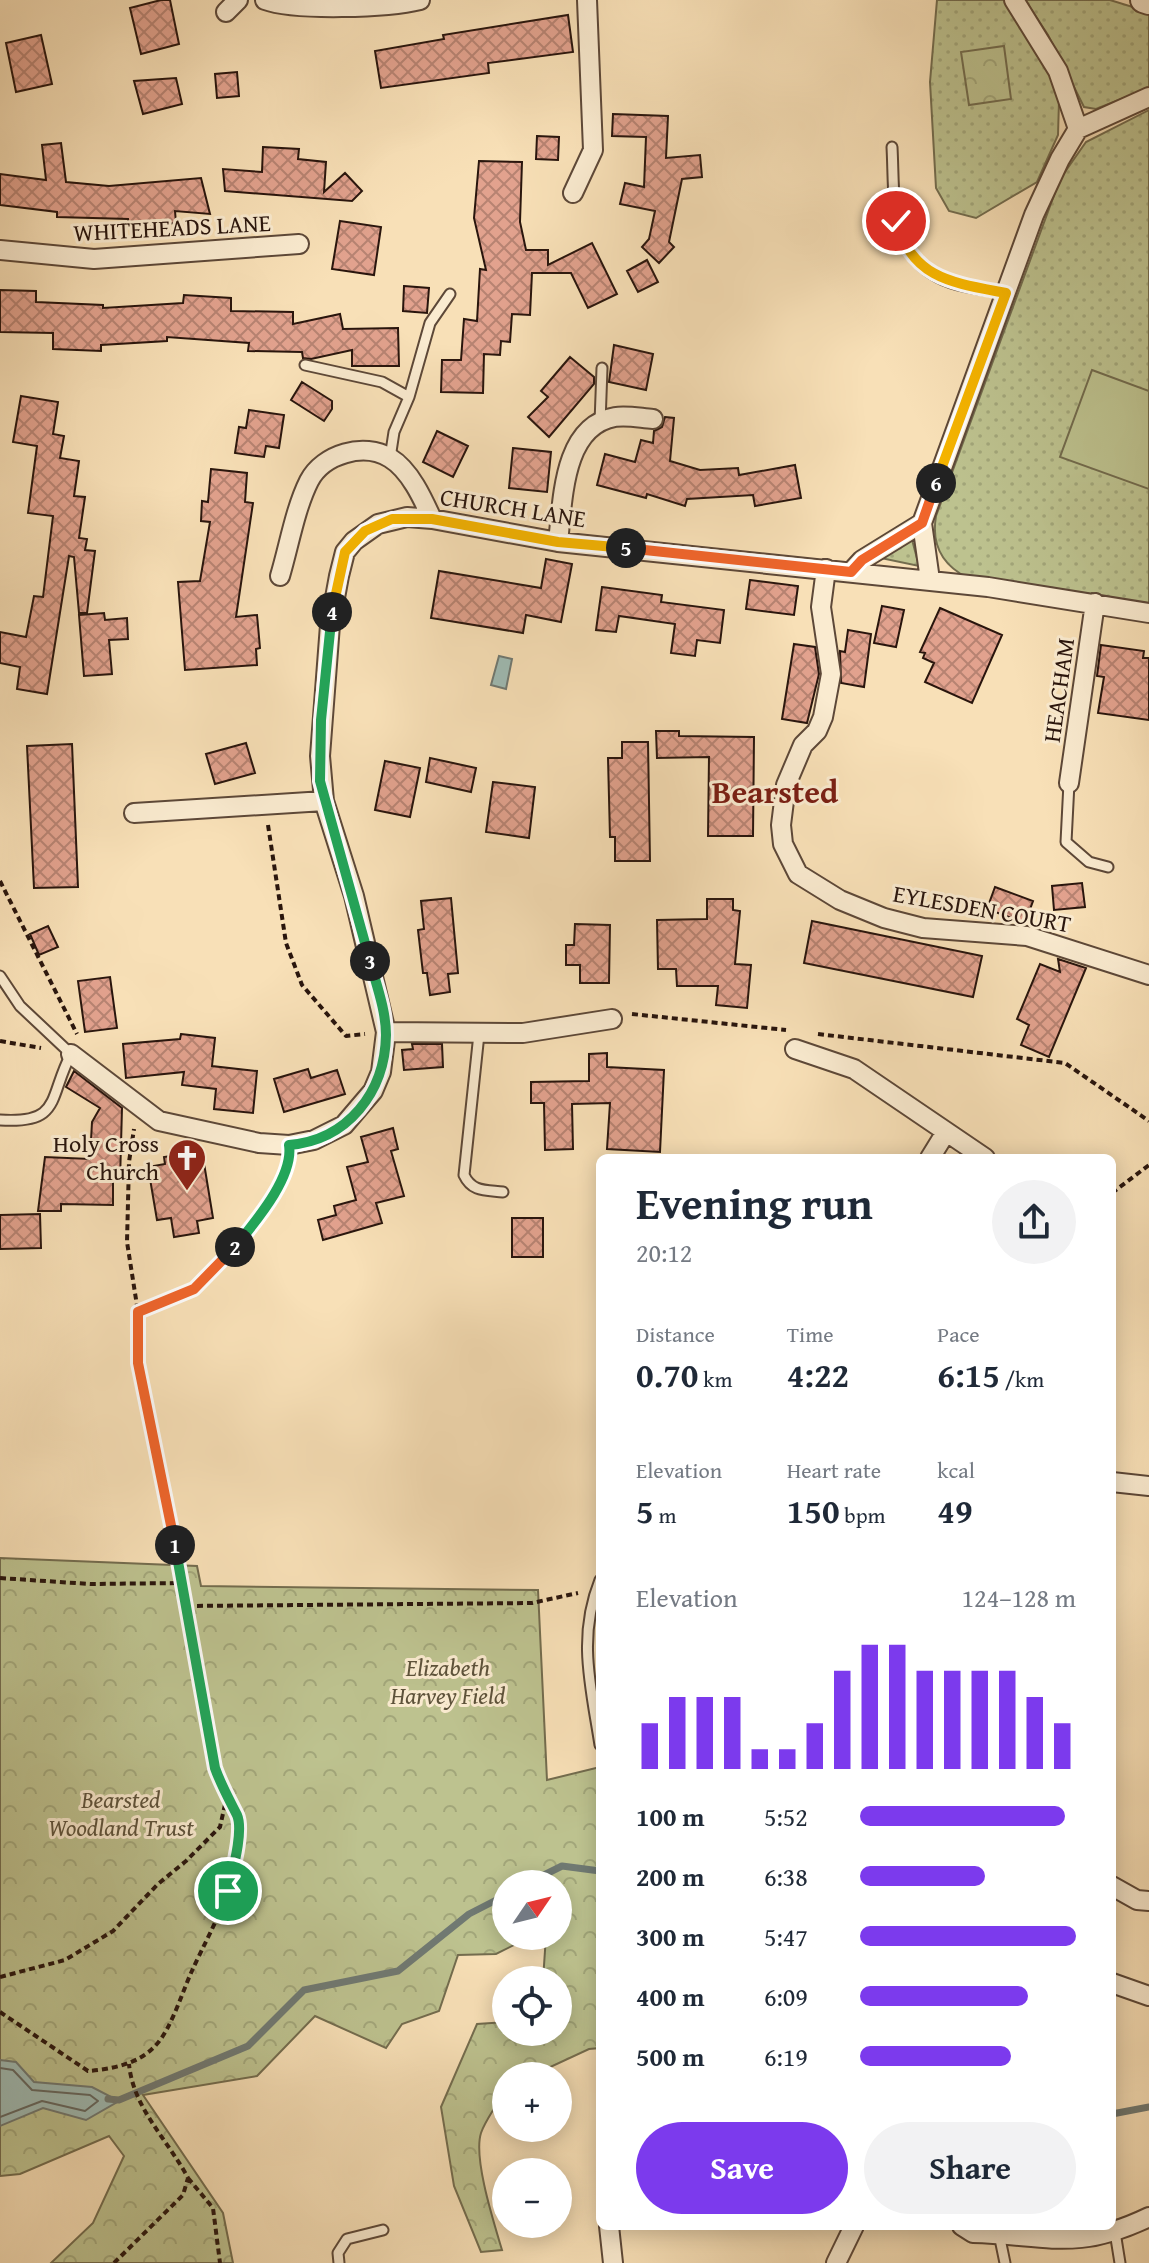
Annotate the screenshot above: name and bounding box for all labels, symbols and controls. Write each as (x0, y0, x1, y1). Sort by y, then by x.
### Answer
pin (862, 187, 930, 255)
icon: check (874, 199, 918, 243)
street label: WHITEHEADS LANE (72, 205, 272, 250)
pin: 6 (916, 463, 956, 503)
text: 6 (930, 467, 942, 499)
street label: CHURCH LANE (438, 479, 588, 536)
pin: 5 (606, 528, 646, 568)
text: 5 (620, 532, 632, 564)
pin: 4 (312, 592, 352, 632)
text: 4 (326, 596, 338, 628)
street label: HEACHAM (1034, 635, 1083, 745)
district label: Bearsted (712, 768, 839, 815)
street label: EYLESDEN COURT (890, 876, 1074, 941)
pin: 3 (350, 941, 390, 981)
text: 3 (364, 945, 376, 977)
place label: Holy Cross Church (53, 1126, 160, 1189)
church icon: Holy Cross Church (166, 1137, 208, 1192)
text: Evening run (636, 1171, 873, 1235)
button: share (992, 1180, 1076, 1264)
pin: 2 (215, 1227, 255, 1267)
text: 2 (229, 1231, 241, 1263)
text: 20:12 (636, 1233, 692, 1272)
text: Distance (636, 1318, 715, 1350)
text: Time (787, 1318, 833, 1350)
text: Pace (937, 1318, 980, 1350)
text: 0.70 (636, 1350, 698, 1399)
text: 4:22 (787, 1350, 849, 1399)
text: 6:15 (937, 1350, 1000, 1399)
text: km (698, 1363, 732, 1395)
text: /km (1000, 1363, 1044, 1395)
text: Elevation (636, 1454, 722, 1486)
text: Heart rate (787, 1454, 881, 1486)
text: kcal (937, 1454, 975, 1486)
text: 5 (636, 1486, 654, 1535)
text: 150 (787, 1486, 840, 1535)
text: 49 (937, 1486, 973, 1535)
text: m (654, 1499, 676, 1531)
text: bpm (840, 1499, 886, 1531)
pin: 1 (155, 1525, 195, 1565)
text: 1 (169, 1529, 181, 1561)
text: Elevation (636, 1578, 738, 1617)
text: 124–128 m (962, 1578, 1076, 1617)
park label: Elizabeth Harvey Field (390, 1650, 506, 1713)
park label: Bearsted Woodland Trust (48, 1782, 194, 1845)
text: 100 m (636, 1797, 704, 1836)
text: 5:52 (764, 1797, 808, 1836)
pin (194, 1857, 262, 1925)
text: 200 m (636, 1857, 704, 1896)
text: 6:38 (764, 1857, 808, 1896)
icon: arrive (206, 1869, 250, 1913)
north arrow (492, 1870, 572, 1950)
map controls (492, 1870, 572, 2238)
text: 300 m (636, 1917, 704, 1956)
text: 5:47 (764, 1917, 808, 1956)
button: locate (492, 1966, 572, 2046)
text: 400 m (636, 1977, 704, 2016)
text: 6:09 (764, 1977, 808, 2016)
text: 500 m (636, 2037, 704, 2076)
text: 6:19 (764, 2037, 808, 2076)
button: + (492, 2062, 572, 2142)
button: Save (636, 2122, 848, 2214)
button: Share (864, 2122, 1076, 2214)
button: − (492, 2158, 572, 2238)

